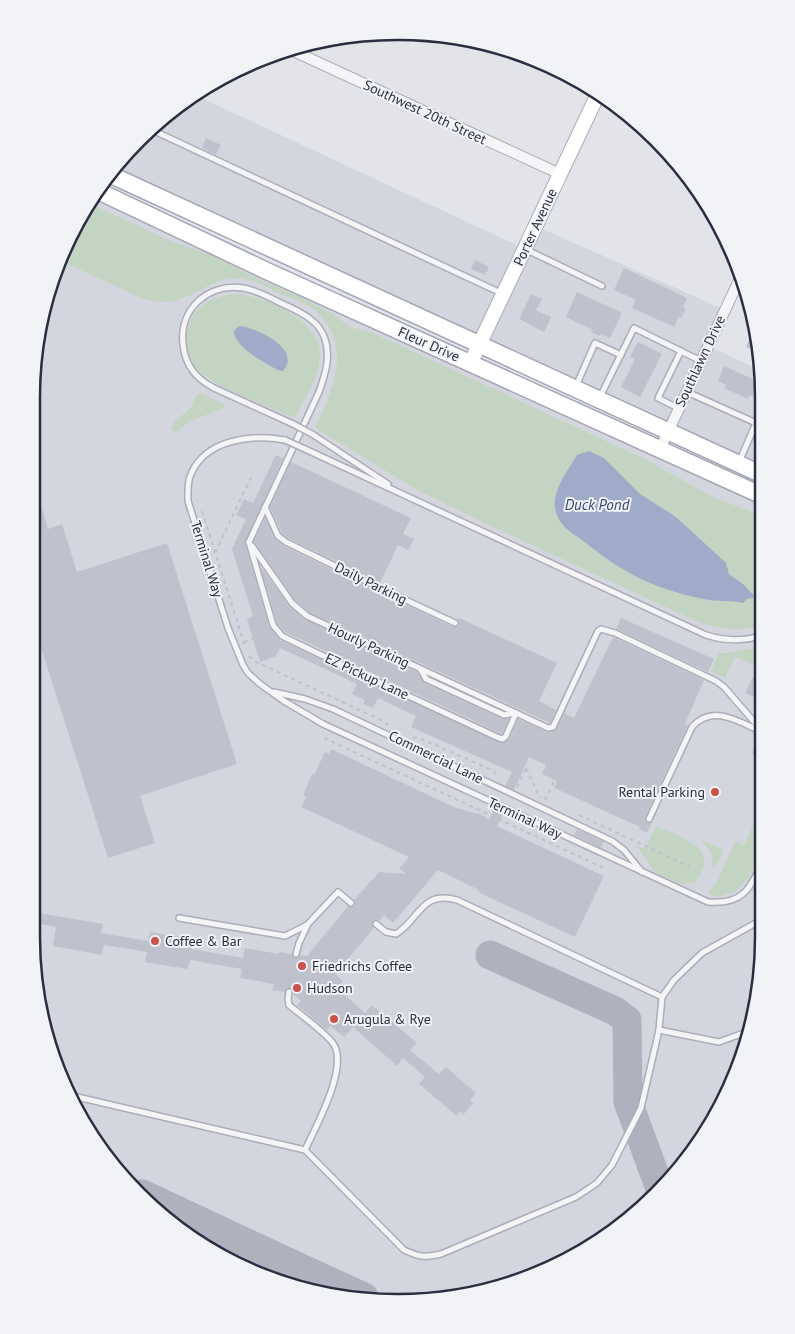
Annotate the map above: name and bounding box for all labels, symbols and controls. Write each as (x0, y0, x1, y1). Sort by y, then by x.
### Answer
street label: Southwest 20th Street (361, 76, 490, 149)
street label: Porter Avenue (509, 185, 561, 269)
street label: Southlawn Drive (671, 312, 729, 410)
street label: Fleur Drive (395, 322, 463, 366)
water label: Duck Pond (565, 495, 630, 514)
street label: Terminal Way (187, 518, 227, 600)
street label: Daily Parking (332, 558, 410, 608)
street label: Hourly Parking (325, 618, 413, 672)
street label: EZ Pickup Lane (322, 649, 412, 703)
street label: Commercial Lane (386, 726, 486, 788)
place label: Rental Parking (618, 783, 705, 801)
marker: Rental Parking (709, 786, 721, 798)
street label: Terminal Way (485, 793, 565, 843)
place label: Coffee & Bar (165, 932, 242, 950)
marker: Coffee & Bar (149, 935, 161, 947)
place label: Friedrichs Coffee (312, 957, 412, 975)
marker: Friedrichs Coffee (296, 960, 308, 972)
place label: Hudson (307, 979, 353, 997)
marker: Hudson (291, 982, 303, 994)
place label: Arugula & Rye (344, 1010, 431, 1028)
marker: Arugula & Rye (328, 1013, 340, 1025)

